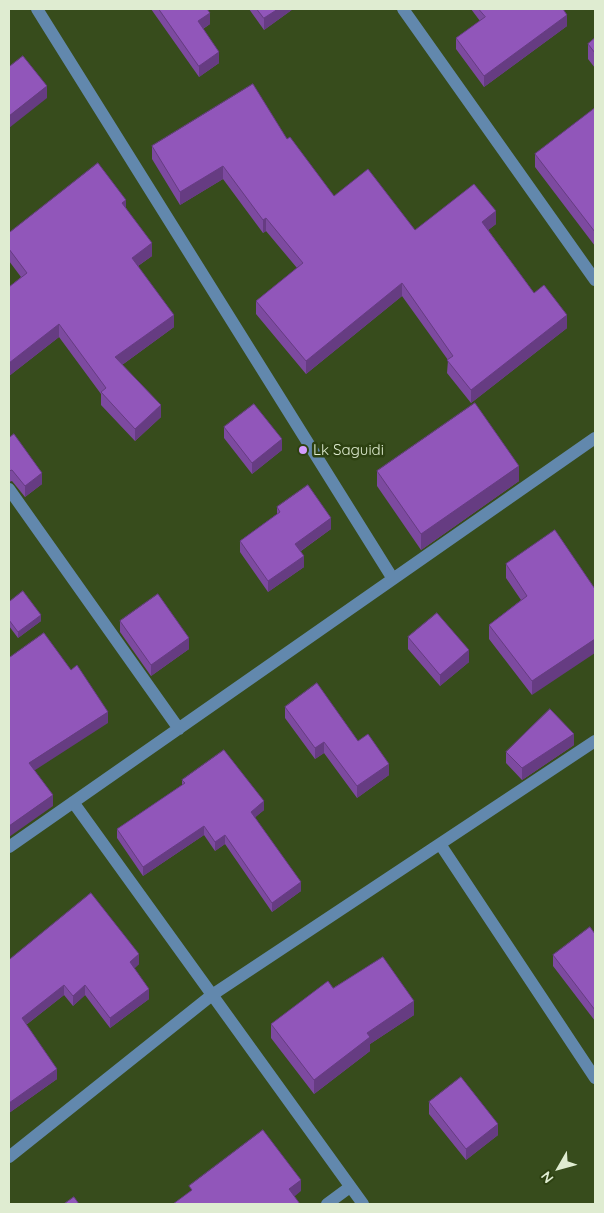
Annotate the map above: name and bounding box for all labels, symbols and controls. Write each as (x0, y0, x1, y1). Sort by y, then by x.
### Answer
place label: Lk Saguidi (313, 441, 384, 459)
marker: Lk Saguidi (297, 444, 309, 456)
north arrow (534, 1143, 584, 1193)
text: N (537, 1168, 557, 1187)

